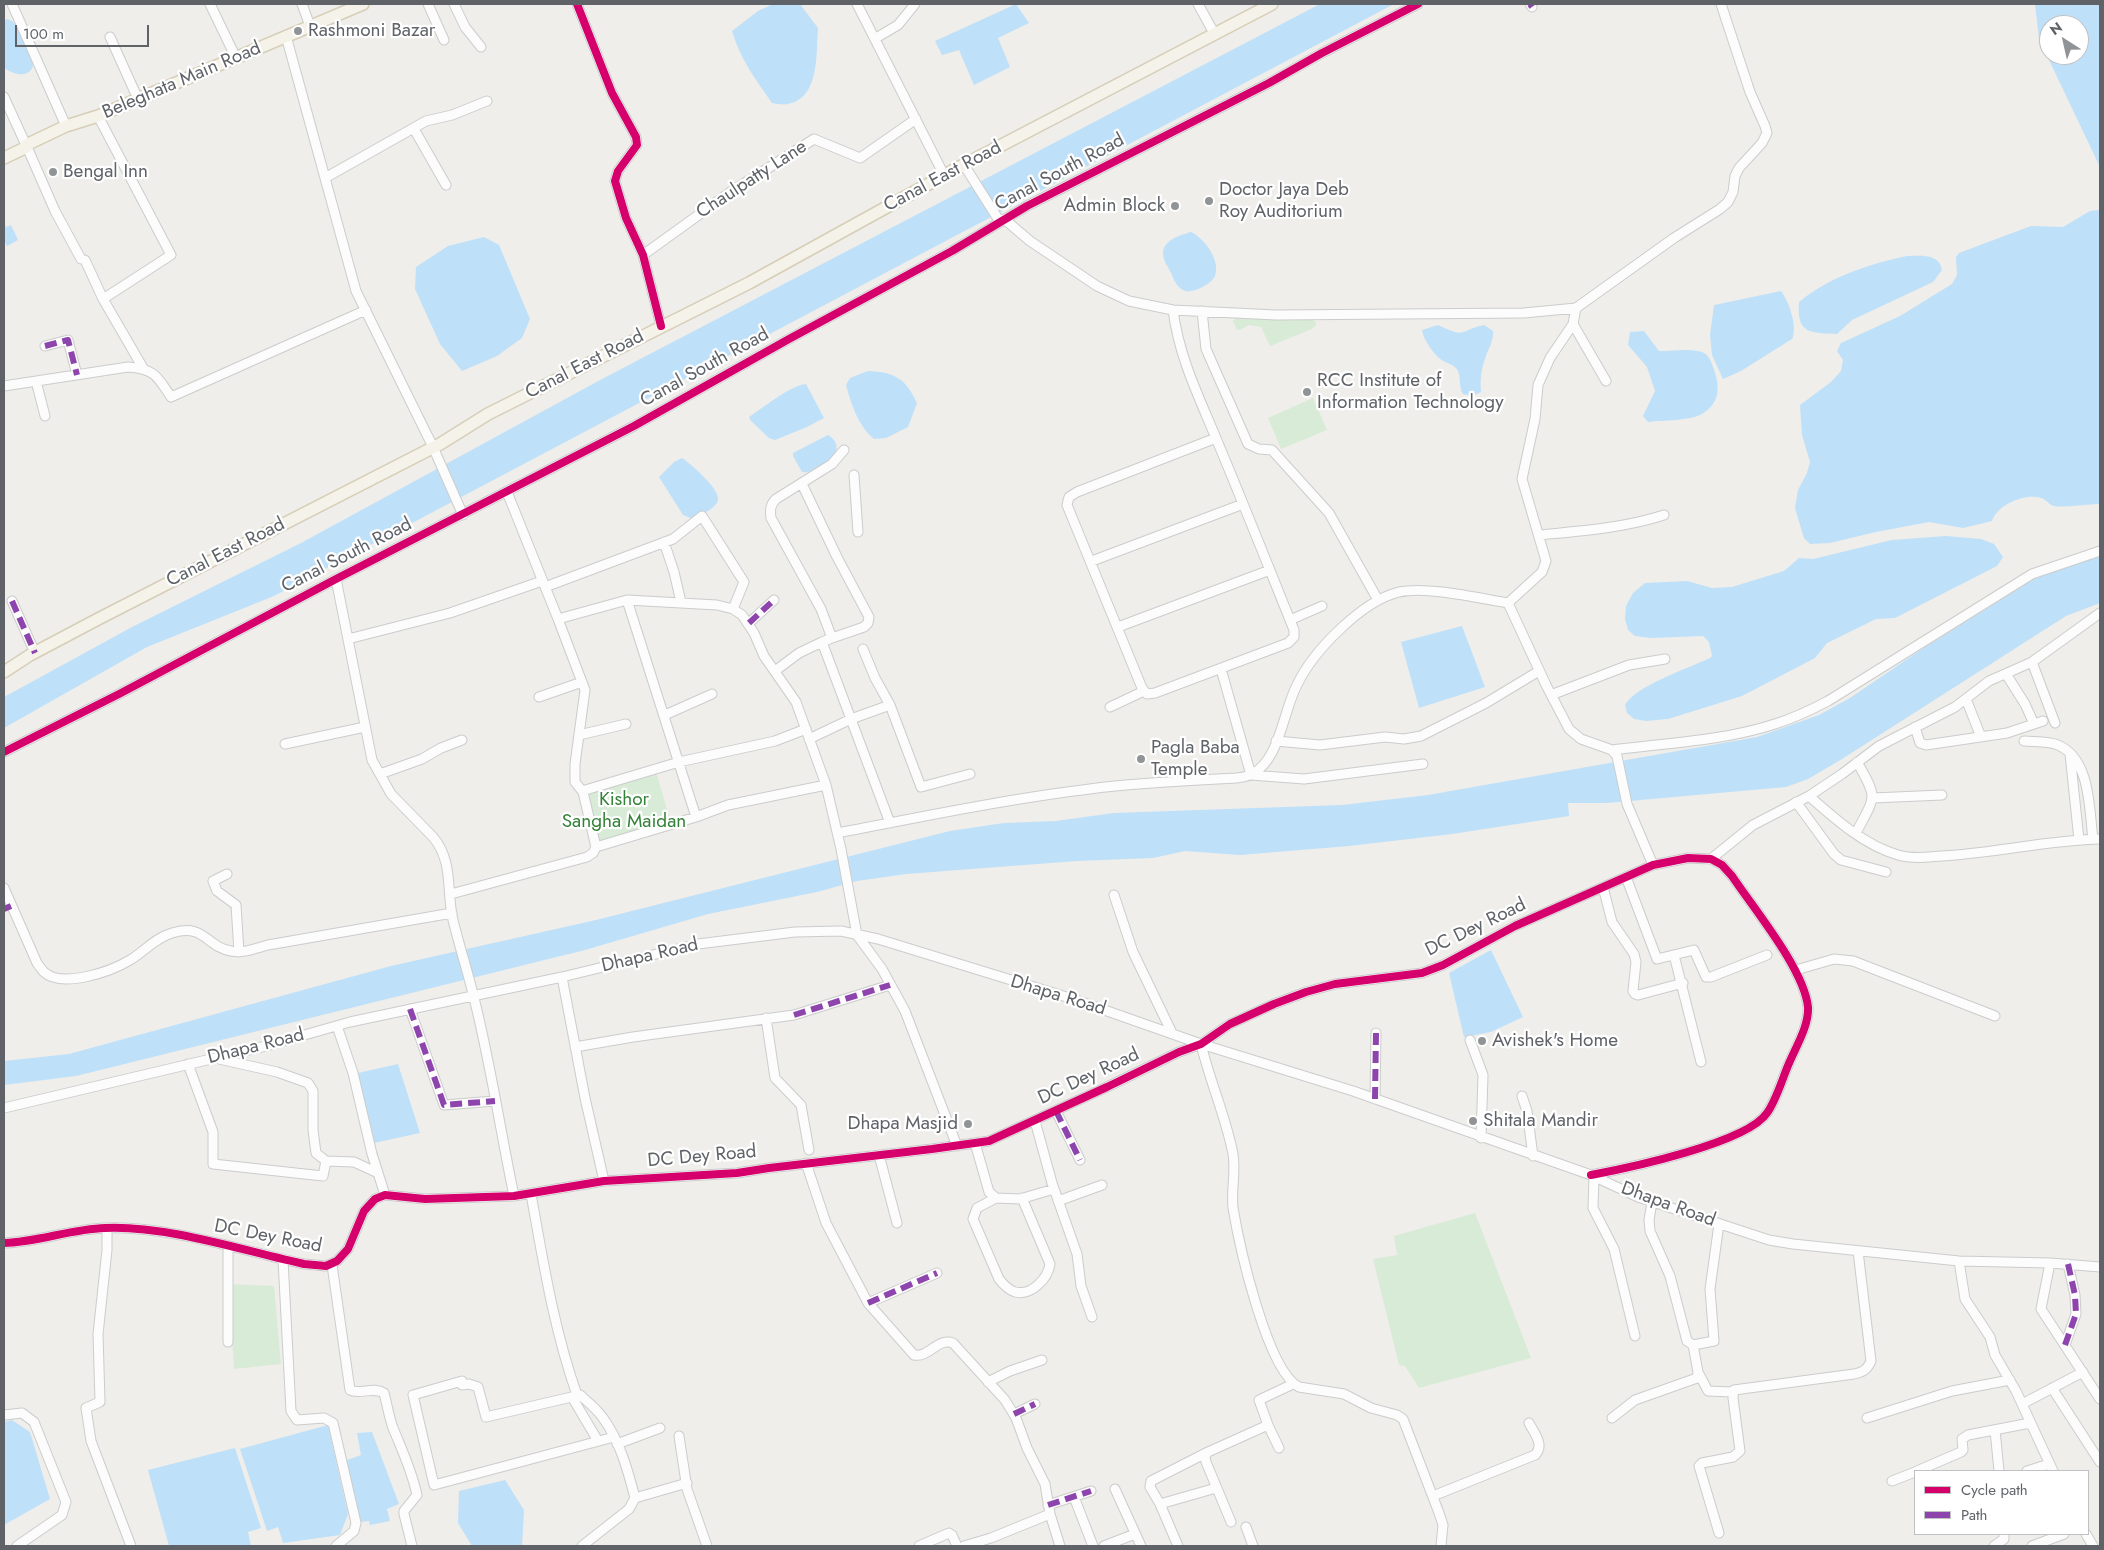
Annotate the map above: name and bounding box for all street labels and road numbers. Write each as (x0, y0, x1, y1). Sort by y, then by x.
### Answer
street label: Beleghata Main Road (99, 37, 265, 125)
street label: Canal South Road (991, 129, 1129, 217)
street label: Chaulpatty Lane (693, 136, 811, 224)
street label: Canal East Road (880, 136, 1006, 218)
street label: Canal South Road (637, 323, 773, 413)
street label: Canal East Road (522, 325, 648, 405)
street label: Canal East Road (163, 513, 289, 593)
street label: Canal South Road (278, 513, 416, 599)
street label: DC Dey Road (1422, 894, 1530, 962)
street label: Dhapa Road (599, 934, 701, 978)
street label: Dhapa Road (1007, 971, 1109, 1021)
street label: Dhapa Road (205, 1024, 307, 1070)
street label: DC Dey Road (1035, 1044, 1143, 1110)
street label: DC Dey Road (647, 1141, 757, 1173)
street label: Dhapa Road (1618, 1177, 1718, 1233)
street label: DC Dey Road (212, 1215, 324, 1259)

